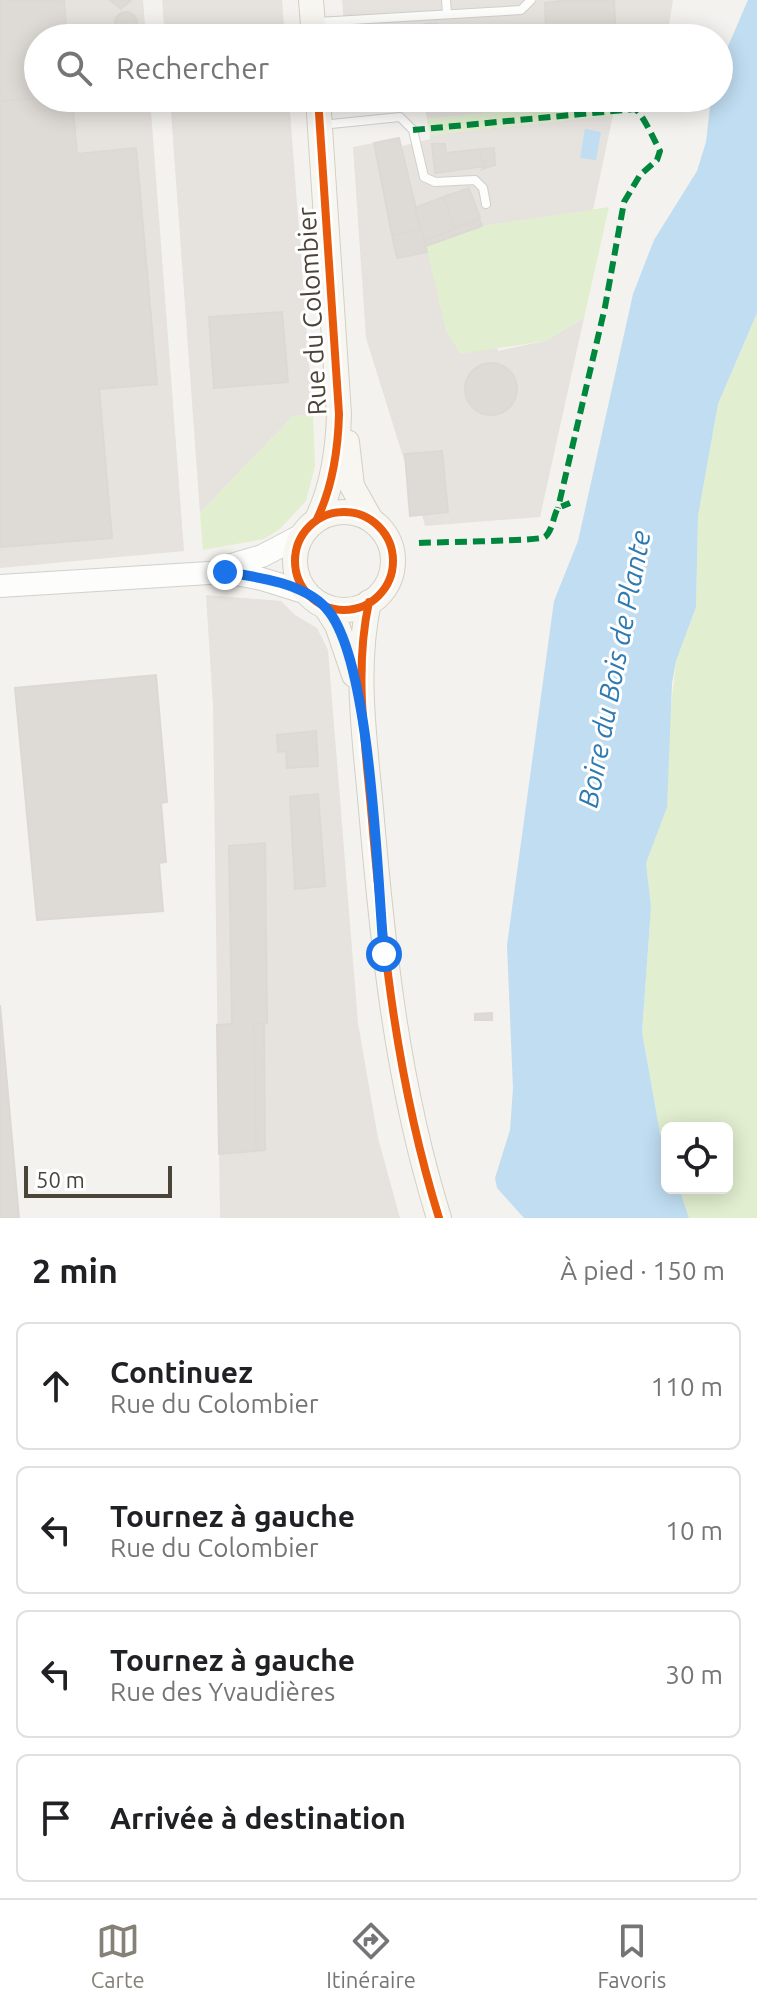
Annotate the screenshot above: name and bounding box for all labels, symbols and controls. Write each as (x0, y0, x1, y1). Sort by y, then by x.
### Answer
search box (24, 24, 733, 112)
icon: search (52, 46, 96, 90)
text: Rechercher (116, 51, 269, 85)
street label: Rue du Colombier (292, 206, 331, 416)
water label: Boire du Bois de Plante (571, 528, 656, 810)
route end (207, 554, 243, 590)
route start (366, 936, 402, 972)
map controls (661, 1122, 733, 1194)
button: locate (661, 1122, 733, 1194)
scale bar (24, 1162, 172, 1198)
text: 50 m (36, 1167, 85, 1192)
text: 2 min (32, 1251, 118, 1289)
text: À pied · 150 m (560, 1256, 725, 1285)
text: Continuez (110, 1355, 253, 1389)
icon: ahead (34, 1364, 78, 1408)
text: 110 m (651, 1372, 723, 1401)
text: Rue du Colombier (110, 1389, 319, 1418)
text: Tournez à gauche (110, 1499, 355, 1533)
icon: left (34, 1508, 78, 1552)
text: 10 m (665, 1516, 723, 1545)
text: Rue du Colombier (110, 1533, 319, 1562)
text: Tournez à gauche (110, 1643, 355, 1677)
icon: left (34, 1652, 78, 1696)
text: 30 m (665, 1660, 723, 1689)
text: Rue des Yvaudières (110, 1677, 335, 1706)
icon: arrive (34, 1796, 78, 1840)
text: Arrivée à destination (110, 1801, 406, 1835)
tab: Carte (91, 1919, 145, 1992)
tab: Itinéraire (326, 1919, 416, 1992)
tab: Favoris (597, 1919, 666, 1992)

